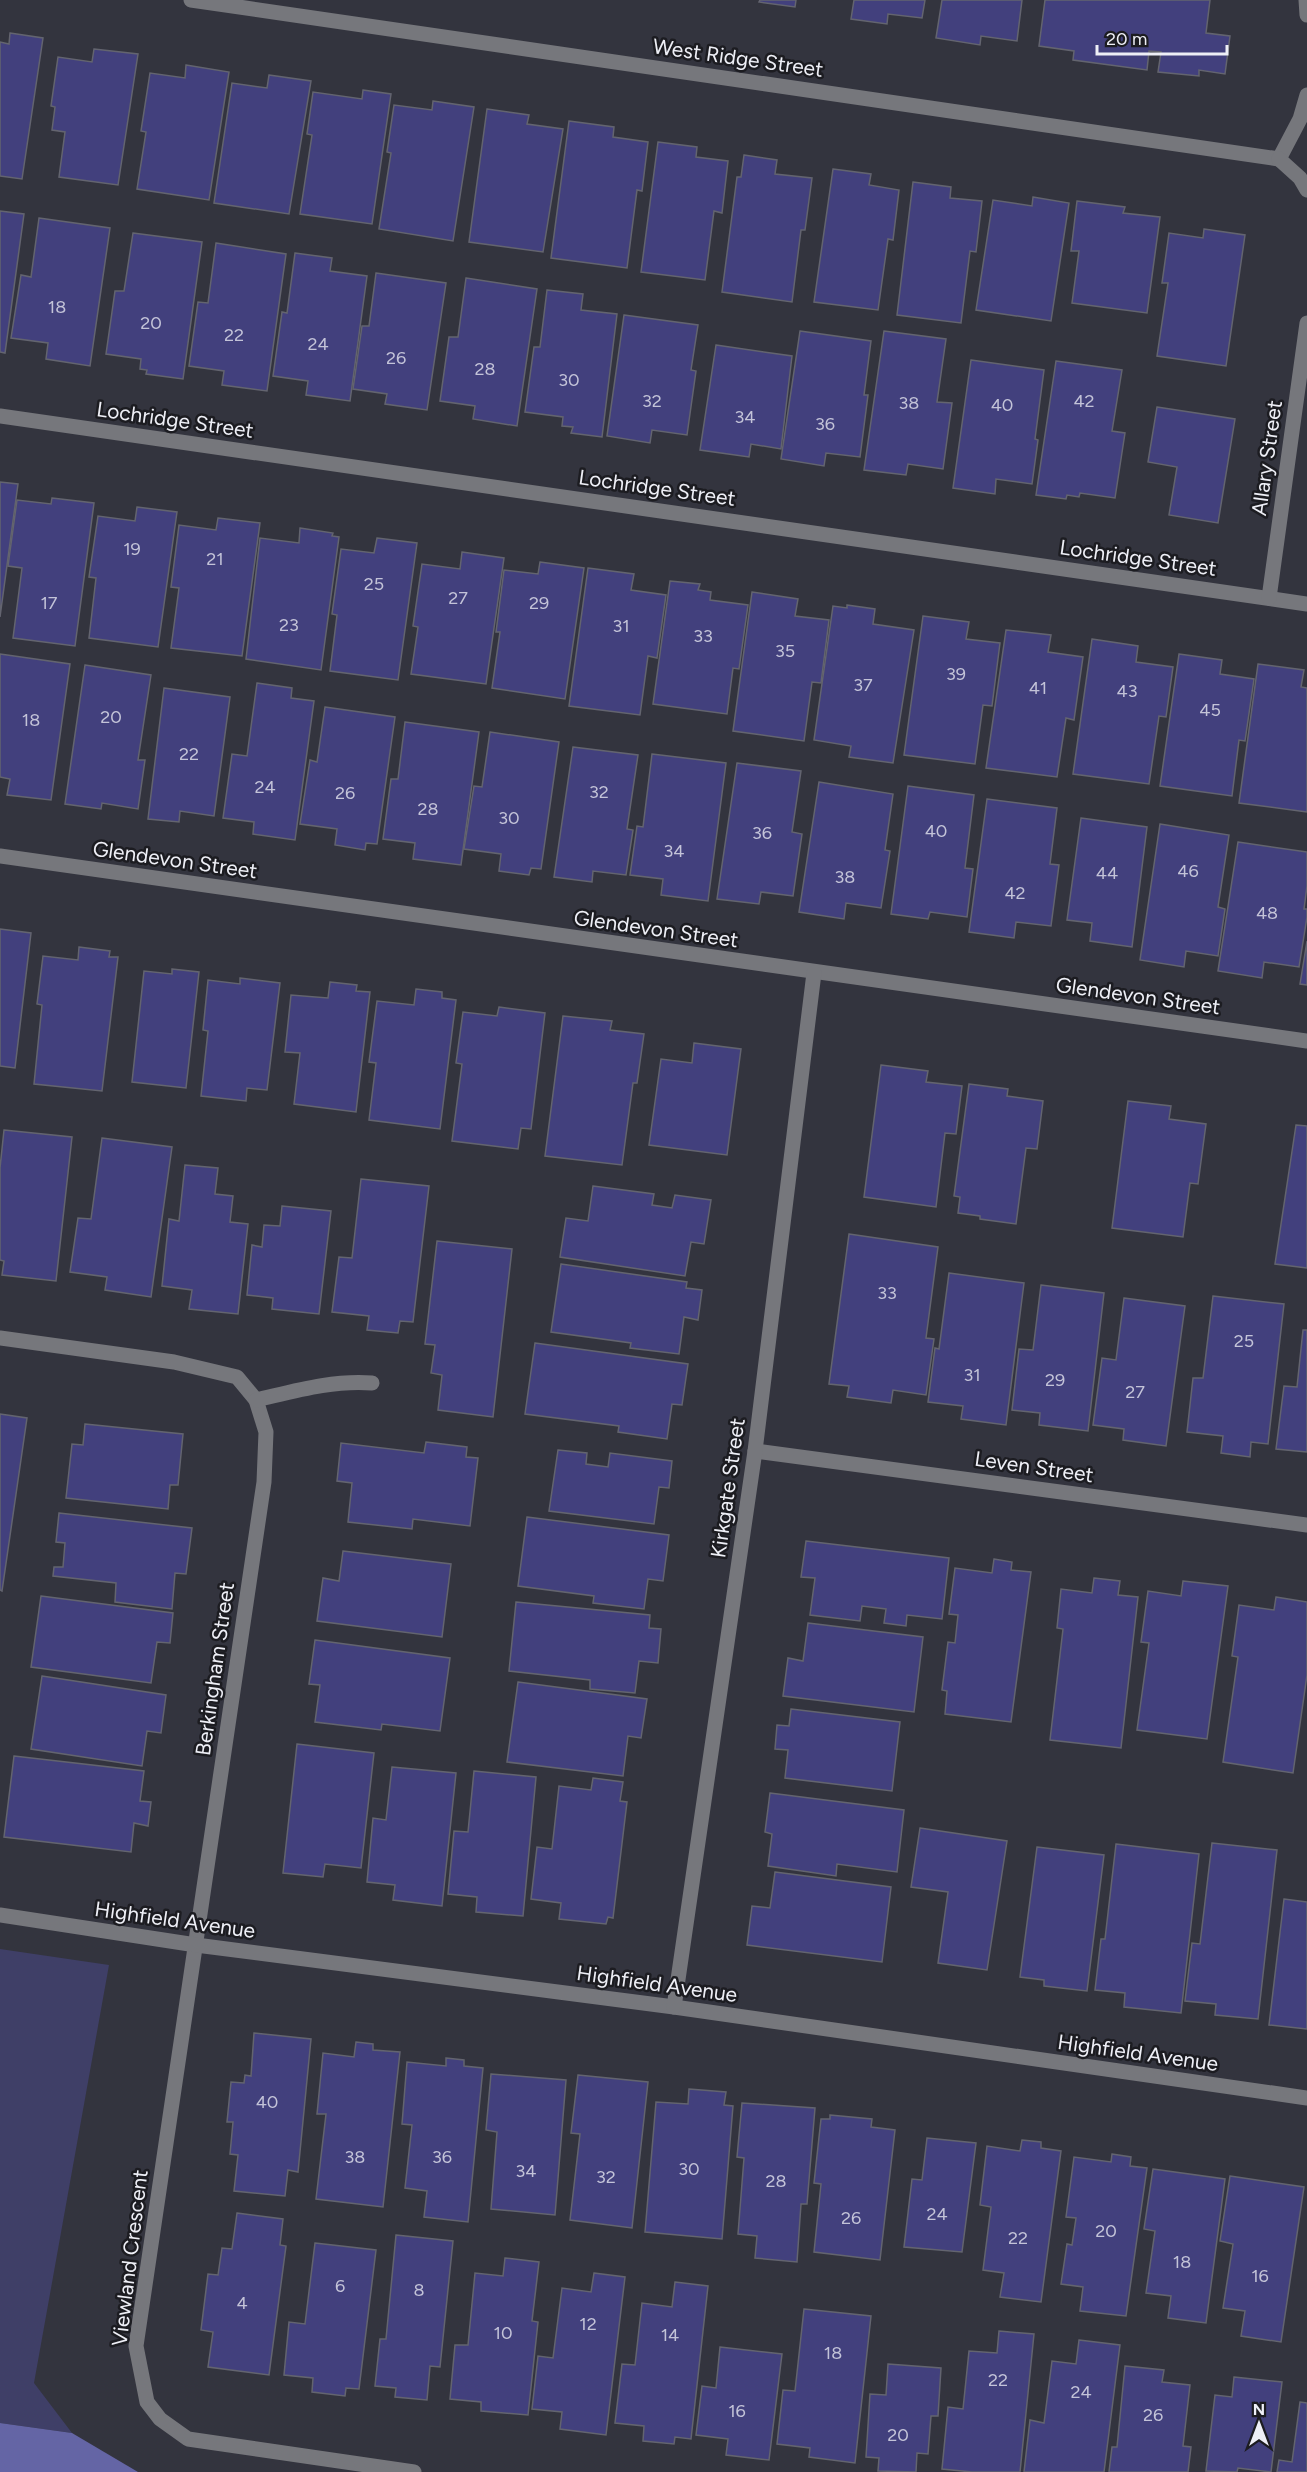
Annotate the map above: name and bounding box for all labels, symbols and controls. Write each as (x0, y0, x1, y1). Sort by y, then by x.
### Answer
scale bar (1097, 18, 1228, 56)
text: 20 m (1106, 28, 1147, 50)
street label: West Ridge Street (651, 33, 825, 82)
house number: 18 (48, 296, 66, 318)
house number: 20 (140, 312, 162, 334)
house number: 22 (224, 324, 244, 346)
house number: 24 (307, 333, 329, 355)
house number: 26 (386, 347, 406, 369)
house number: 28 (474, 358, 496, 380)
house number: 30 (558, 369, 580, 391)
house number: 32 (642, 390, 662, 412)
house number: 42 (1073, 390, 1095, 412)
house number: 38 (899, 392, 919, 414)
house number: 40 (991, 394, 1013, 416)
street label: Lochridge Street (95, 396, 255, 443)
street label: Allary Street (1246, 399, 1287, 517)
house number: 34 (735, 406, 755, 428)
house number: 36 (815, 413, 835, 435)
street label: Lochridge Street (577, 464, 737, 511)
street label: Lochridge Street (1058, 534, 1218, 581)
house number: 19 (123, 538, 141, 560)
house number: 21 (206, 548, 224, 570)
house number: 25 (364, 573, 384, 595)
house number: 27 (448, 587, 468, 609)
house number: 17 (40, 592, 58, 614)
house number: 29 (529, 592, 549, 614)
house number: 23 (279, 614, 299, 636)
house number: 31 (612, 615, 630, 637)
house number: 33 (693, 625, 713, 647)
house number: 35 (775, 640, 795, 662)
house number: 39 (946, 663, 966, 685)
house number: 37 (853, 674, 873, 696)
house number: 41 (1029, 677, 1047, 699)
house number: 43 (1117, 680, 1137, 702)
house number: 45 (1199, 699, 1221, 721)
house number: 20 (100, 706, 122, 728)
house number: 18 (22, 709, 40, 731)
house number: 22 (179, 743, 199, 765)
house number: 24 (254, 776, 276, 798)
house number: 32 (589, 781, 609, 803)
house number: 26 (335, 782, 355, 804)
house number: 28 (417, 798, 439, 820)
house number: 30 (498, 807, 520, 829)
house number: 40 (925, 820, 947, 842)
house number: 36 (752, 822, 772, 844)
street label: Glendevon Street (91, 836, 259, 883)
house number: 34 (664, 840, 684, 862)
house number: 46 (1177, 860, 1199, 882)
house number: 44 (1096, 862, 1118, 884)
house number: 38 (835, 866, 855, 888)
house number: 42 (1004, 882, 1026, 904)
house number: 48 (1256, 902, 1278, 924)
street label: Glendevon Street (572, 905, 740, 952)
street label: Glendevon Street (1054, 972, 1222, 1019)
house number: 33 (877, 1282, 897, 1304)
house number: 25 (1234, 1330, 1254, 1352)
house number: 31 (963, 1364, 981, 1386)
house number: 29 (1045, 1369, 1065, 1391)
house number: 27 (1125, 1381, 1145, 1403)
street label: Kirkgate Street (705, 1416, 750, 1560)
street label: Leven Street (973, 1446, 1095, 1487)
street label: Berkingham Street (190, 1581, 239, 1757)
street label: Highfield Avenue (93, 1896, 257, 1943)
street label: Highfield Avenue (575, 1960, 739, 2007)
street label: Highfield Avenue (1056, 2029, 1220, 2076)
house number: 40 (256, 2091, 278, 2113)
house number: 38 (345, 2146, 365, 2168)
house number: 36 (432, 2146, 452, 2168)
house number: 30 (678, 2158, 700, 2180)
house number: 34 (516, 2160, 536, 2182)
house number: 32 (596, 2166, 616, 2188)
street label: Viewland Crescent (106, 2168, 153, 2348)
house number: 28 (765, 2170, 787, 2192)
house number: 24 (926, 2203, 948, 2225)
house number: 26 (841, 2207, 861, 2229)
house number: 20 (1095, 2220, 1117, 2242)
house number: 22 (1008, 2227, 1028, 2249)
house number: 18 (1173, 2251, 1191, 2273)
house number: 16 (1251, 2265, 1269, 2287)
house number: 6 (335, 2275, 345, 2297)
house number: 8 (413, 2279, 425, 2301)
house number: 4 (236, 2292, 248, 2314)
house number: 12 (579, 2313, 597, 2335)
house number: 10 (494, 2322, 512, 2344)
house number: 14 (661, 2324, 679, 2346)
house number: 18 (824, 2342, 842, 2364)
house number: 22 (988, 2369, 1008, 2391)
house number: 24 (1070, 2381, 1092, 2403)
north arrow (1229, 2394, 1289, 2454)
house number: 16 (728, 2400, 746, 2422)
text: N (1253, 2400, 1265, 2419)
house number: 26 (1143, 2404, 1163, 2426)
house number: 20 (887, 2424, 909, 2446)

